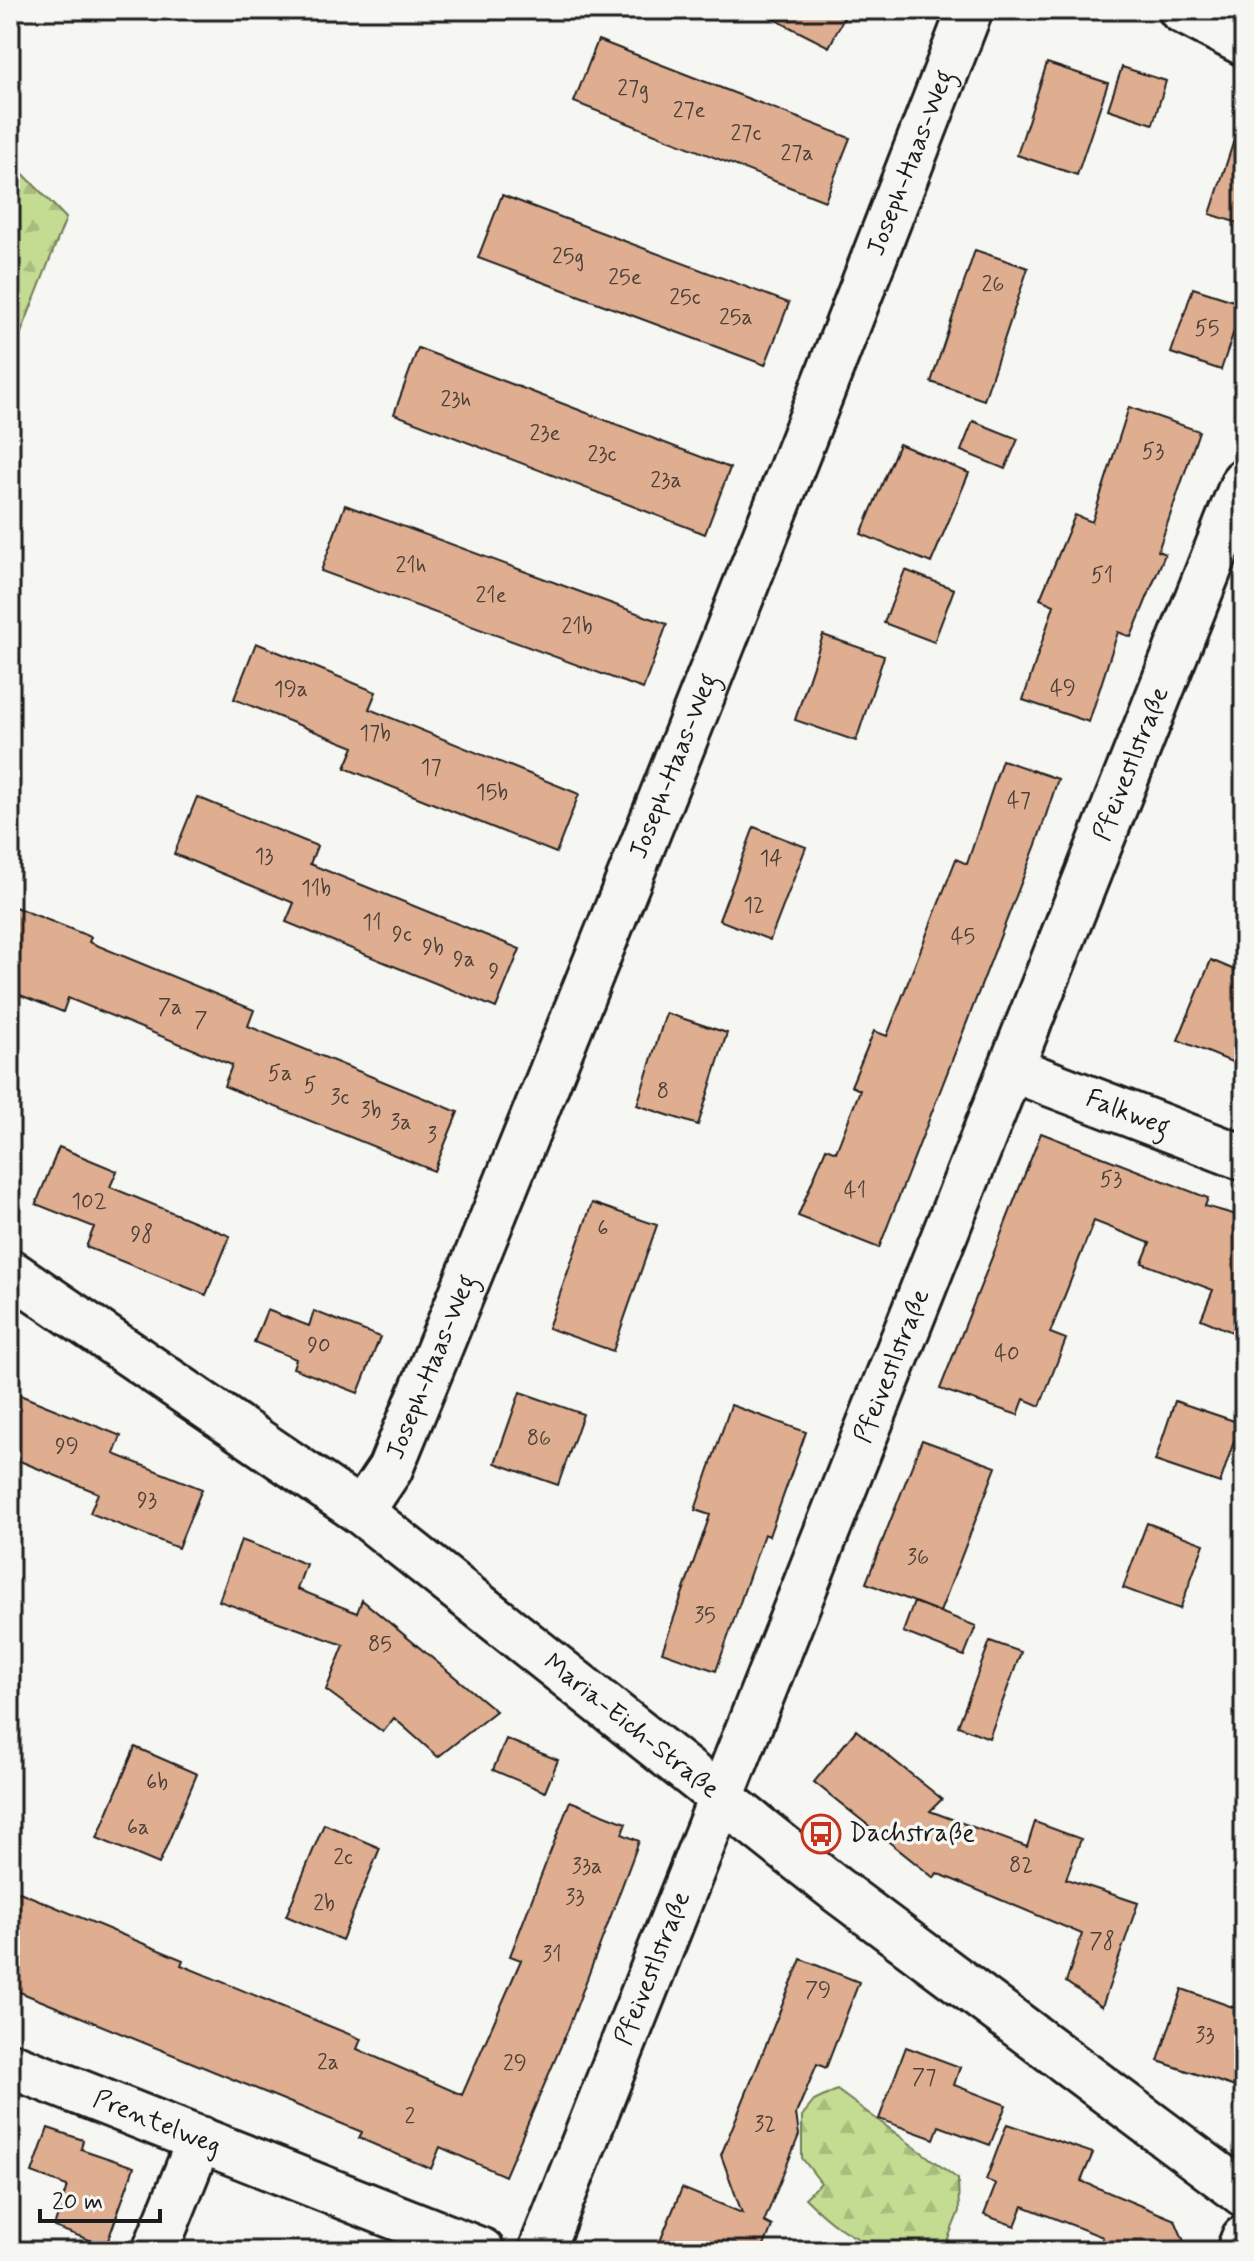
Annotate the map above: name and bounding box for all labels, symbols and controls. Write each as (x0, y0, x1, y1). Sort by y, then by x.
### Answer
street label: Joseph-Haas-Weg (859, 65, 965, 261)
house number: 27g (617, 75, 649, 104)
house number: 27e (673, 97, 706, 125)
house number: 27c (731, 120, 761, 148)
house number: 27a (780, 140, 814, 168)
house number: 25g (552, 243, 584, 272)
house number: 25e (608, 264, 642, 292)
house number: 26 (982, 271, 1004, 299)
house number: 25c (669, 284, 701, 312)
house number: 25a (719, 304, 753, 332)
house number: 55 (1195, 315, 1219, 343)
house number: 23h (440, 386, 472, 414)
house number: 23e (530, 420, 561, 448)
house number: 53 (1142, 438, 1164, 466)
house number: 23c (587, 441, 617, 469)
house number: 23a (650, 467, 682, 495)
house number: 21h (395, 552, 427, 580)
house number: 51 (1091, 562, 1113, 590)
house number: 21e (475, 582, 507, 610)
house number: 21b (561, 613, 593, 641)
street label: Joseph-Haas-Weg (622, 668, 729, 864)
house number: 49 (1050, 675, 1076, 703)
house number: 19a (274, 676, 308, 704)
street label: Pfeivestlstraße (1086, 682, 1178, 846)
house number: 17b (359, 720, 391, 748)
house number: 17 (421, 754, 441, 782)
house number: 15b (476, 779, 508, 807)
house number: 47 (1007, 787, 1031, 815)
house number: 13 (254, 843, 274, 871)
house number: 14 (759, 845, 783, 873)
house number: 11b (301, 875, 331, 903)
house number: 12 (743, 892, 765, 920)
house number: 11 (362, 909, 382, 937)
house number: 9c (392, 921, 412, 949)
house number: 45 (951, 923, 975, 951)
house number: 9b (422, 934, 444, 962)
house number: 9a (453, 946, 475, 974)
house number: 9 (489, 958, 499, 986)
house number: 7a (158, 994, 182, 1022)
house number: 7 (194, 1007, 208, 1035)
house number: 5a (268, 1060, 292, 1088)
house number: 5 (303, 1072, 317, 1100)
house number: 8 (657, 1078, 669, 1106)
street label: Falkweg (1081, 1082, 1175, 1148)
house number: 3c (331, 1084, 349, 1112)
house number: 3b (361, 1097, 381, 1125)
house number: 3a (390, 1109, 412, 1137)
house number: 3 (427, 1122, 437, 1150)
house number: 53 (1100, 1166, 1122, 1194)
house number: 41 (844, 1177, 866, 1205)
house number: 102 (71, 1188, 107, 1216)
house number: 6 (597, 1215, 609, 1243)
house number: 98 (131, 1221, 153, 1249)
street label: Joseph-Haas-Weg (379, 1269, 488, 1465)
street label: Pfeivestlstraße (847, 1284, 938, 1448)
house number: 90 (307, 1332, 331, 1360)
house number: 40 (994, 1340, 1020, 1368)
house number: 86 (527, 1425, 551, 1453)
house number: 99 (55, 1433, 79, 1461)
house number: 93 (137, 1487, 157, 1515)
house number: 36 (907, 1544, 929, 1572)
house number: 35 (694, 1602, 716, 1630)
house number: 85 (368, 1631, 392, 1659)
street label: Maria-Eich-Straße (536, 1646, 726, 1807)
house number: 6b (146, 1769, 168, 1797)
bus stop icon: Dachstraße (800, 1813, 842, 1855)
house number: 6a (127, 1814, 149, 1842)
place label: Dachstraße (849, 1817, 975, 1851)
house number: 2c (333, 1844, 353, 1872)
house number: 82 (1009, 1852, 1033, 1880)
house number: 33a (572, 1853, 602, 1881)
house number: 33 (565, 1884, 585, 1912)
street label: Pfeivestlstraße (607, 1886, 699, 2051)
house number: 2b (313, 1890, 335, 1918)
house number: 78 (1089, 1928, 1115, 1956)
house number: 31 (542, 1941, 562, 1969)
house number: 79 (805, 1977, 831, 2005)
house number: 33 (1195, 2022, 1215, 2050)
house number: 2a (317, 2049, 339, 2077)
house number: 29 (503, 2050, 527, 2078)
house number: 77 (912, 2064, 936, 2092)
street label: Prentelweg (88, 2082, 226, 2163)
house number: 2 (405, 2103, 416, 2131)
house number: 32 (754, 2111, 776, 2139)
scale bar (40, 2173, 160, 2223)
text: 20 m (52, 2187, 103, 2218)

